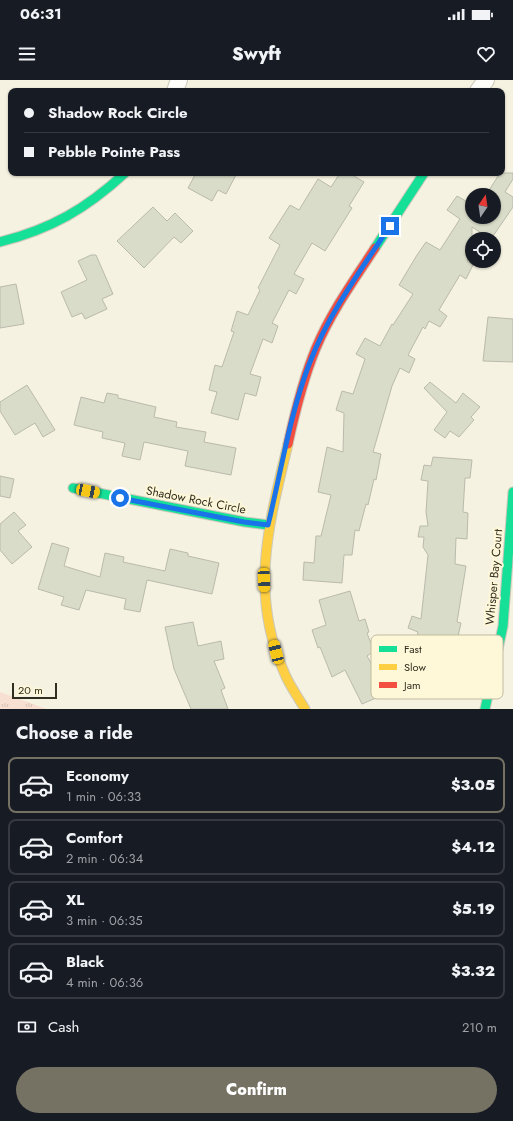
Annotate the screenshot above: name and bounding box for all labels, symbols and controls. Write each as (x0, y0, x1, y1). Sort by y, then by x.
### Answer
text: 06:31 (20, 3, 62, 25)
text: Swyft (232, 41, 281, 67)
icon: menu (16, 43, 38, 65)
icon: heart (475, 43, 497, 65)
text: Shadow Rock Circle (48, 102, 188, 124)
text: Pebble Pointe Pass (48, 141, 180, 163)
north arrow (465, 188, 501, 224)
map controls (465, 188, 501, 268)
route end (381, 217, 399, 235)
button: locate (465, 232, 501, 268)
street label: Shadow Rock Circle (144, 481, 248, 519)
car (75, 483, 101, 499)
route start (111, 489, 129, 507)
street label: Whisper Bay Court (481, 528, 507, 626)
car (258, 568, 270, 592)
legend (371, 635, 503, 699)
car (267, 639, 285, 665)
text: Fast (404, 641, 422, 657)
text: Slow (404, 659, 426, 675)
text: Jam (402, 677, 421, 693)
scale bar (12, 681, 57, 700)
text: 20 m (18, 682, 43, 698)
text: Choose a ride (16, 720, 133, 746)
text: Economy (66, 765, 129, 787)
icon: car (18, 767, 54, 803)
text: $3.05 (451, 774, 495, 796)
text: 1 min · 06:33 (66, 787, 141, 806)
text: Comfort (66, 827, 123, 849)
icon: car (18, 829, 54, 865)
text: $4.12 (451, 836, 495, 858)
text: 2 min · 06:34 (66, 849, 143, 868)
text: XL (66, 889, 84, 911)
icon: car (18, 891, 54, 927)
text: $5.19 (452, 898, 495, 920)
text: 3 min · 06:35 (66, 911, 143, 930)
text: Black (66, 951, 104, 973)
icon: car (18, 953, 54, 989)
text: $3.32 (451, 960, 495, 982)
text: 4 min · 06:36 (66, 973, 143, 992)
icon: cash (16, 1016, 38, 1038)
text: Cash (48, 1016, 79, 1038)
text: 210 m (462, 1018, 497, 1037)
button: Confirm (16, 1067, 497, 1113)

